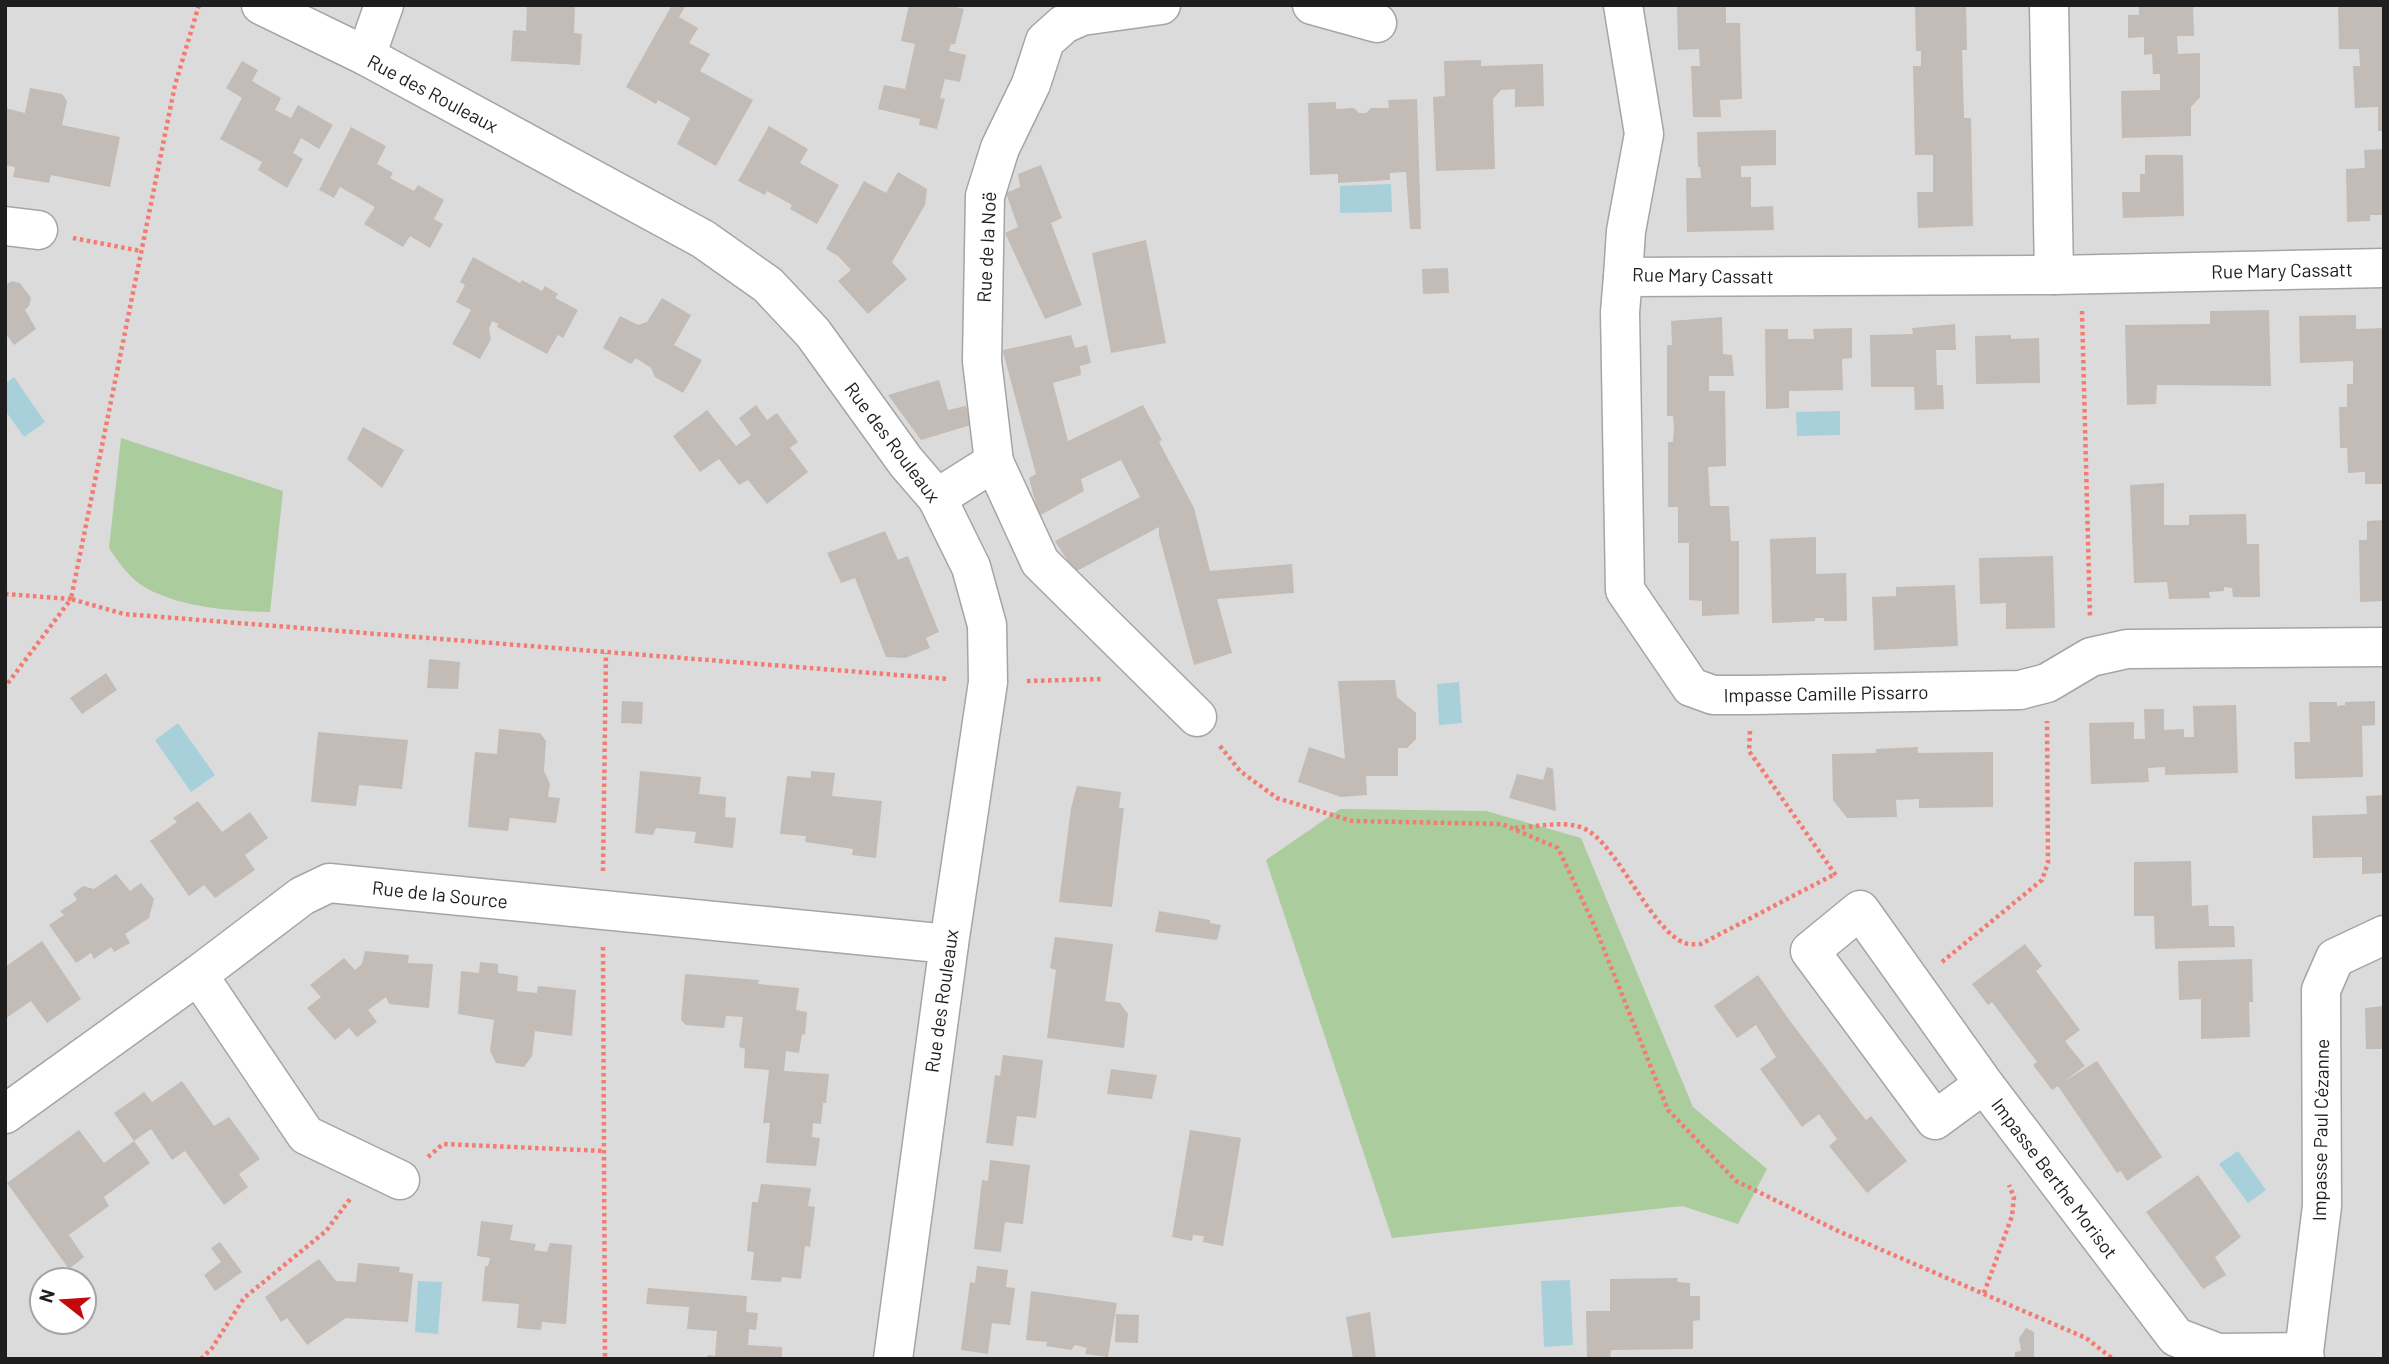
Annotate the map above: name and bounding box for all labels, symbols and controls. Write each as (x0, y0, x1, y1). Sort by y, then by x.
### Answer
street label: Rue des Rouleaux (364, 49, 502, 137)
street label: Rue de la Noë (972, 191, 1000, 303)
street label: Rue Mary Cassatt (2211, 257, 2353, 283)
street label: Rue Mary Cassatt (1632, 262, 1774, 288)
street label: Rue des Rouleaux (840, 377, 946, 507)
street label: Impasse Camille Pissarro (1723, 680, 1929, 706)
street label: Rue de la Source (371, 875, 509, 913)
street label: Rue des Rouleaux (920, 928, 962, 1074)
street label: Impasse Paul Cézanne (2307, 1039, 2333, 1221)
street label: Impasse Berthe Morisot (1987, 1093, 2123, 1263)
north arrow (28, 1266, 98, 1336)
text: N (33, 1286, 59, 1305)

